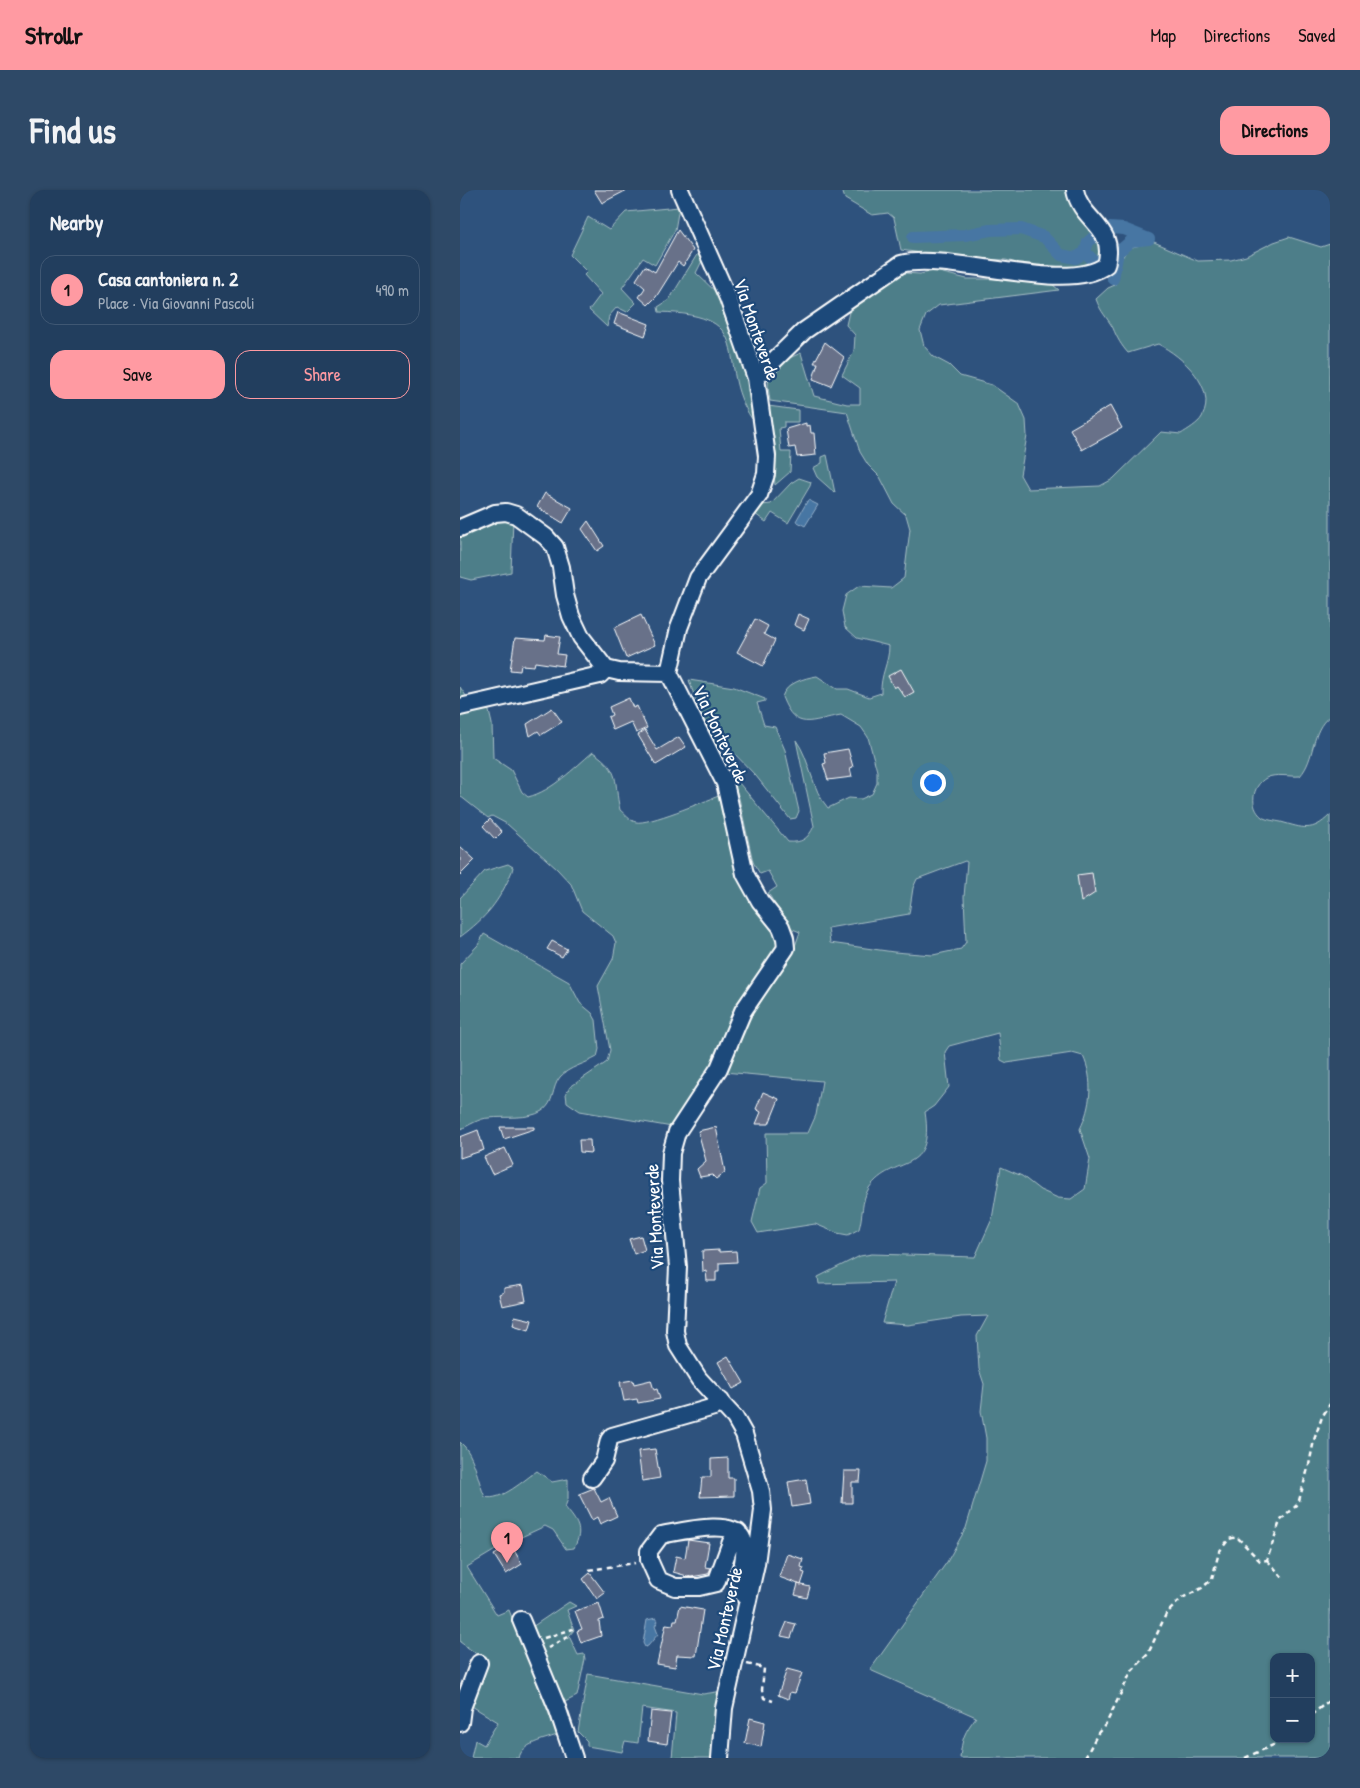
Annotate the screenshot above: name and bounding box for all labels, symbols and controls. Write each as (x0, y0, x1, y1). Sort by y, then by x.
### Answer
text: Strollr (25, 19, 83, 51)
text: Map (1151, 23, 1176, 48)
text: Directions (1204, 23, 1270, 48)
text: Saved (1298, 23, 1335, 48)
button: Directions (1220, 106, 1330, 155)
text: Find us (30, 107, 116, 154)
text: Nearby (50, 208, 103, 237)
text: Casa cantoniera n. 2 (98, 266, 238, 292)
street label: Via Monteverde (727, 275, 787, 384)
text: 1 (64, 279, 70, 301)
text: 490 m (375, 279, 409, 301)
text: Place · Via Giovanni Pascoli (98, 292, 255, 314)
button: Save (50, 350, 225, 399)
button: Share (235, 350, 410, 399)
street label: Via Monteverde (687, 681, 755, 788)
your location (920, 770, 946, 796)
street label: Via Monteverde (638, 1163, 670, 1271)
pin: 1 (491, 1522, 523, 1563)
street label: Via Monteverde (699, 1564, 749, 1673)
map controls (1270, 1653, 1315, 1743)
button: + (1270, 1653, 1315, 1698)
button: − (1270, 1698, 1315, 1743)

